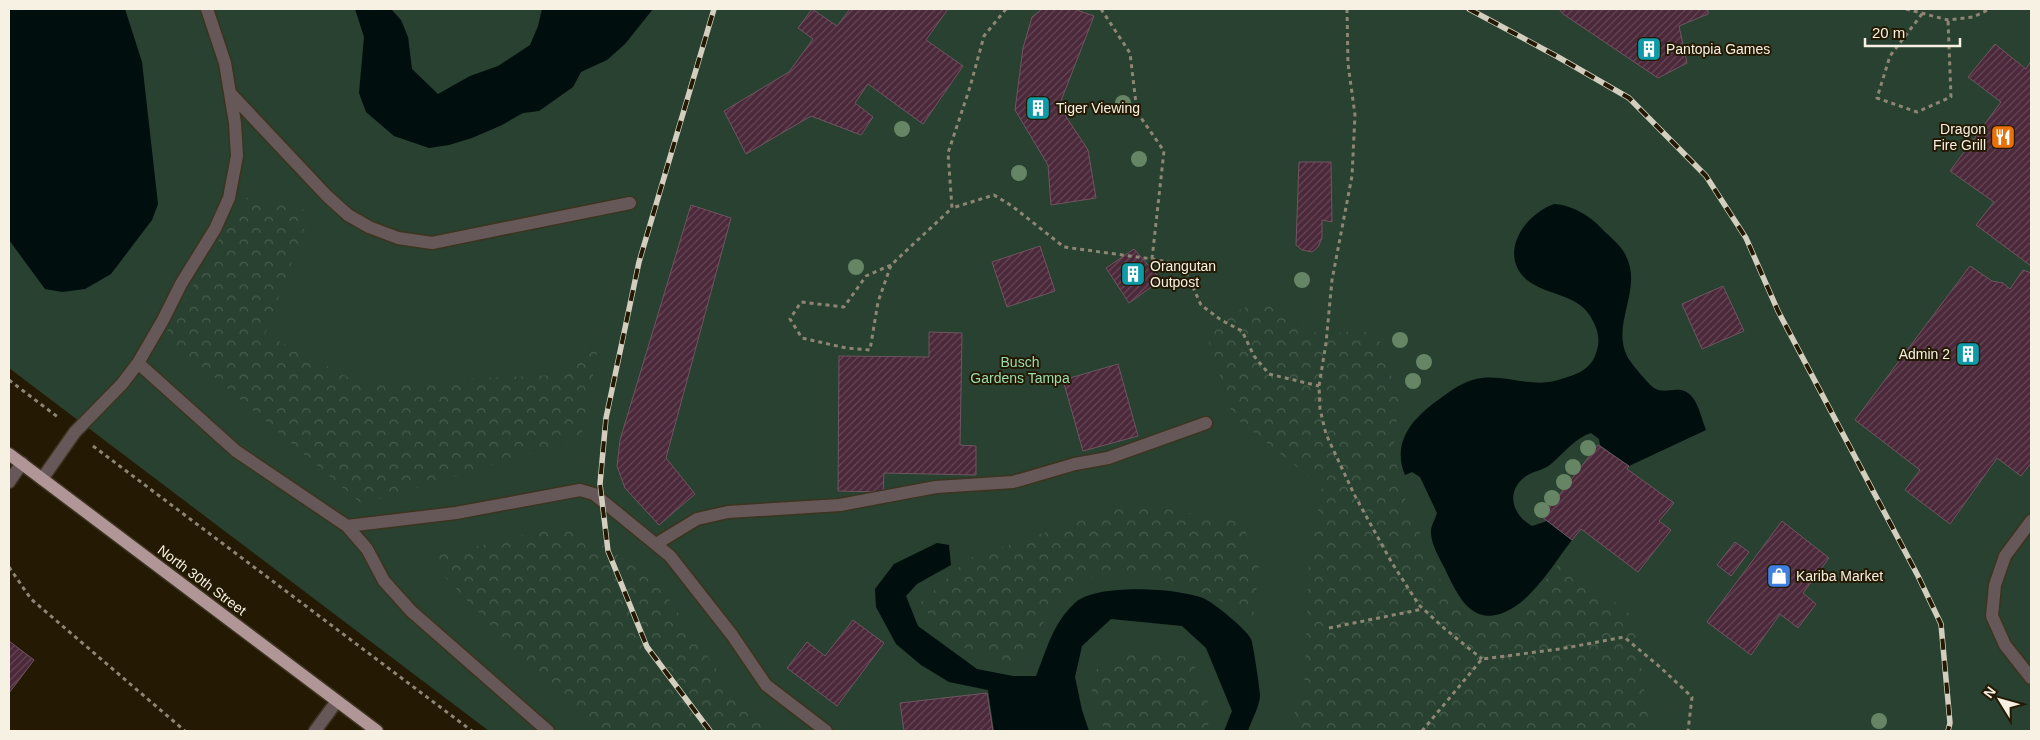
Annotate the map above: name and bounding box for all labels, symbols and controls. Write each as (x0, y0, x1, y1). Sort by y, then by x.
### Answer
scale bar (1865, 15, 1960, 47)
text: 20 m (1872, 24, 1905, 41)
building icon: Pantopia Games (1636, 36, 1662, 62)
place label: Pantopia Games (1666, 41, 1770, 57)
building icon: Tiger Viewing (1025, 95, 1051, 121)
place label: Tiger Viewing (1056, 100, 1140, 116)
place label: Dragon Fire Grill (1933, 121, 1986, 153)
restaurant icon: Dragon Fire Grill (1990, 124, 2016, 150)
place label: Orangutan Outpost (1150, 258, 1216, 290)
building icon: Orangutan Outpost (1120, 261, 1146, 287)
building icon: Admin 2 (1955, 341, 1981, 367)
place label: Admin 2 (1899, 346, 1950, 362)
park label: Busch Gardens Tampa (970, 354, 1070, 386)
street label: North 30th Street (155, 542, 249, 619)
shop icon: Kariba Market (1766, 563, 1792, 589)
place label: Kariba Market (1796, 568, 1883, 584)
north arrow (1975, 675, 2025, 725)
text: N (1980, 683, 1999, 701)

